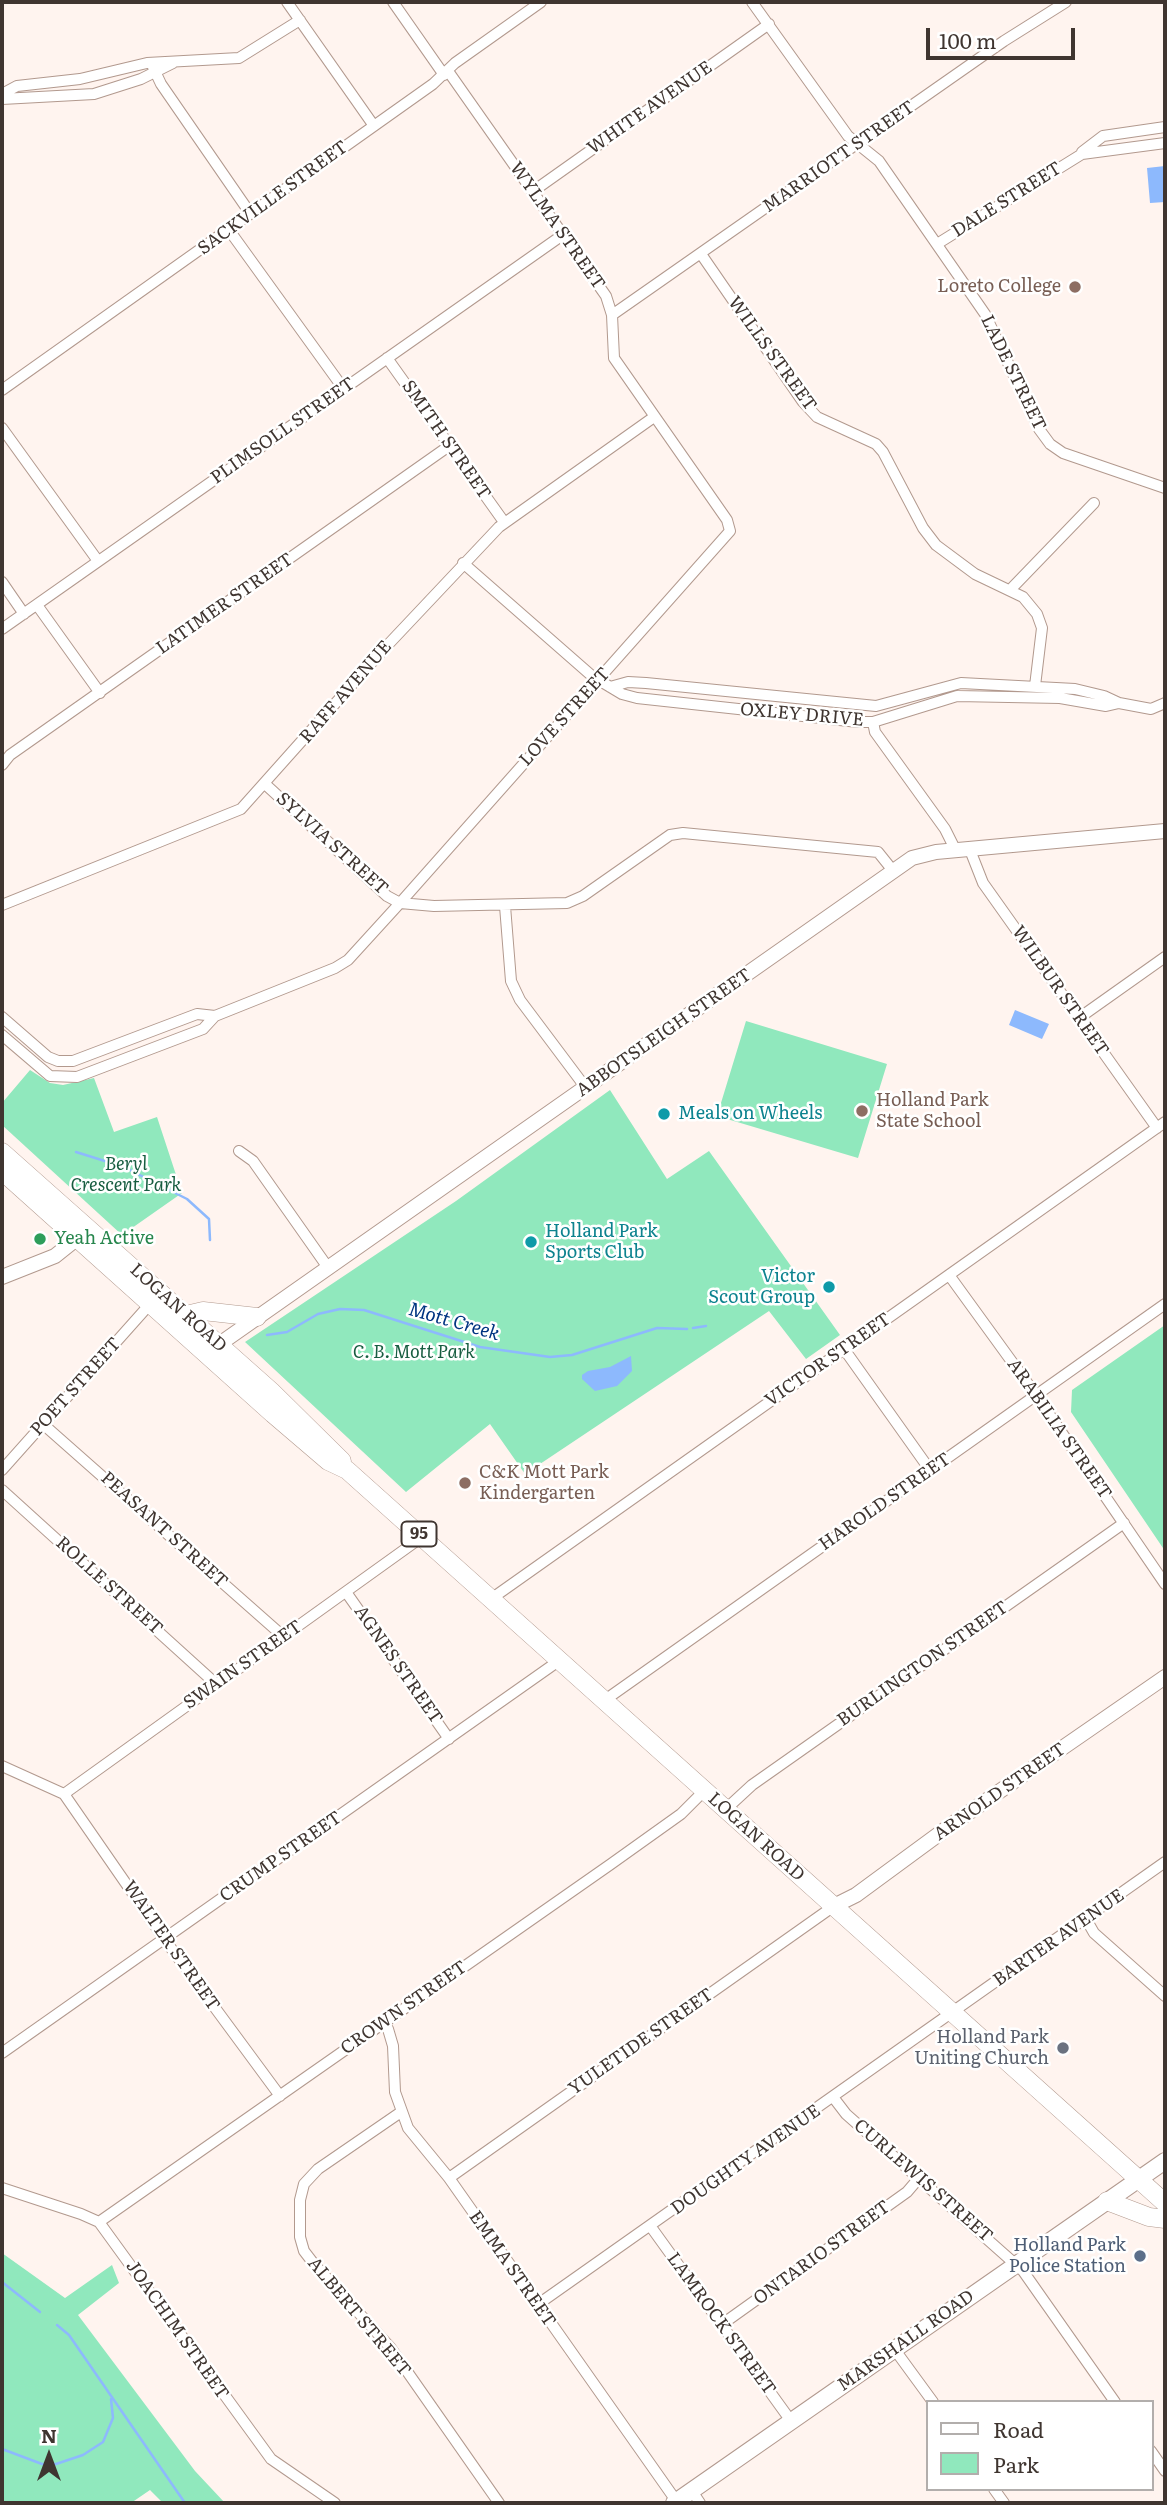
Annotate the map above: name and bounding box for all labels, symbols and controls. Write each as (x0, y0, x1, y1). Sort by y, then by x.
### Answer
scale bar (929, 14, 1078, 58)
text: 100 m (939, 24, 996, 55)
street label: WHITE AVENUE (583, 57, 717, 159)
street label: MARRIOTT STREET (759, 96, 919, 218)
street label: SACKVILLE STREET (194, 136, 352, 260)
street label: WYLMA STREET (505, 158, 609, 294)
street label: DALE STREET (948, 158, 1066, 242)
place label: Loreto College (937, 276, 1061, 298)
marker: Loreto College (1067, 279, 1083, 295)
street label: WILLS STREET (723, 292, 821, 416)
street label: LADE STREET (976, 312, 1050, 434)
street label: PLIMSOLL STREET (207, 373, 359, 489)
street label: SMITH STREET (397, 376, 495, 504)
street label: LATIMER STREET (152, 549, 298, 659)
street label: RAFF AVENUE (295, 636, 397, 748)
street label: LOVE STREET (515, 663, 615, 771)
street label: OXLEY DRIVE (739, 699, 865, 731)
street label: SYLVIA STREET (272, 788, 392, 900)
street label: WILBUR STREET (1007, 922, 1113, 1060)
street label: ABBOTSLEIGH STREET (572, 964, 756, 1102)
place label: Holland Park State School (876, 1090, 989, 1132)
place label: Meals on Wheels (678, 1103, 822, 1125)
marker: Holland Park State School (854, 1103, 870, 1119)
marker: Meals on Wheels (656, 1106, 672, 1122)
park label: Beryl Crescent Park (71, 1154, 181, 1196)
place label: Holland Park Sports Club (545, 1221, 658, 1264)
place label: Yeah Active (54, 1228, 154, 1250)
marker: Yeah Active (32, 1231, 48, 1247)
marker: Holland Park Sports Club (523, 1234, 539, 1250)
street label: LOGAN ROAD (125, 1259, 231, 1357)
place label: Victor Scout Group (708, 1266, 815, 1308)
marker: Victor Scout Group (821, 1279, 837, 1295)
water label: Mott Creek (406, 1298, 502, 1346)
street label: VICTOR STREET (761, 1309, 895, 1411)
street label: POET STREET (26, 1333, 126, 1441)
park label: C. B. Mott Park (353, 1342, 475, 1364)
street label: ARABILIA STREET (1002, 1354, 1116, 1504)
street label: HAROLD STREET (815, 1449, 955, 1555)
place label: C&K Mott Park Kindergarten (479, 1462, 609, 1504)
street label: PEASANT STREET (96, 1467, 232, 1593)
marker: C&K Mott Park Kindergarten (457, 1475, 473, 1491)
road number: 95 (402, 1522, 436, 1546)
street label: ROLLE STREET (51, 1532, 167, 1640)
street label: BURLINGTON STREET (833, 1597, 1013, 1731)
street label: AGNES STREET (349, 1602, 447, 1728)
street label: SWAIN STREET (179, 1616, 307, 1714)
street label: ARNOLD STREET (930, 1738, 1070, 1846)
street label: LOGAN ROAD (703, 1788, 809, 1886)
street label: CRUMP STREET (216, 1807, 346, 1907)
street label: WALTER STREET (118, 1877, 224, 2015)
street label: BARTER AVENUE (989, 1885, 1129, 1991)
street label: CROWN STREET (337, 1956, 471, 2060)
street label: YULETIDE STREET (564, 1984, 718, 2100)
place label: Holland Park Uniting Church (914, 2027, 1049, 2070)
marker: Holland Park Uniting Church (1055, 2040, 1071, 2056)
street label: DOUGHTY AVENUE (667, 2100, 825, 2220)
street label: CURLEWIS STREET (849, 2115, 997, 2247)
street label: ONTARIO STREET (750, 2196, 894, 2310)
street label: EMMA STREET (464, 2207, 560, 2331)
place label: Holland Park Police Station (1009, 2235, 1126, 2278)
street label: LAMROCK STREET (662, 2248, 780, 2400)
marker: Holland Park Police Station (1132, 2248, 1148, 2264)
street label: ALBERT STREET (303, 2253, 415, 2381)
street label: JOACHIM STREET (121, 2256, 233, 2404)
street label: MARSHALL ROAD (833, 2286, 979, 2396)
legend (926, 2400, 1153, 2491)
text: Road (993, 2413, 1044, 2444)
north arrow (14, 2421, 84, 2491)
text: N (41, 2421, 57, 2449)
text: Park (993, 2448, 1039, 2479)

